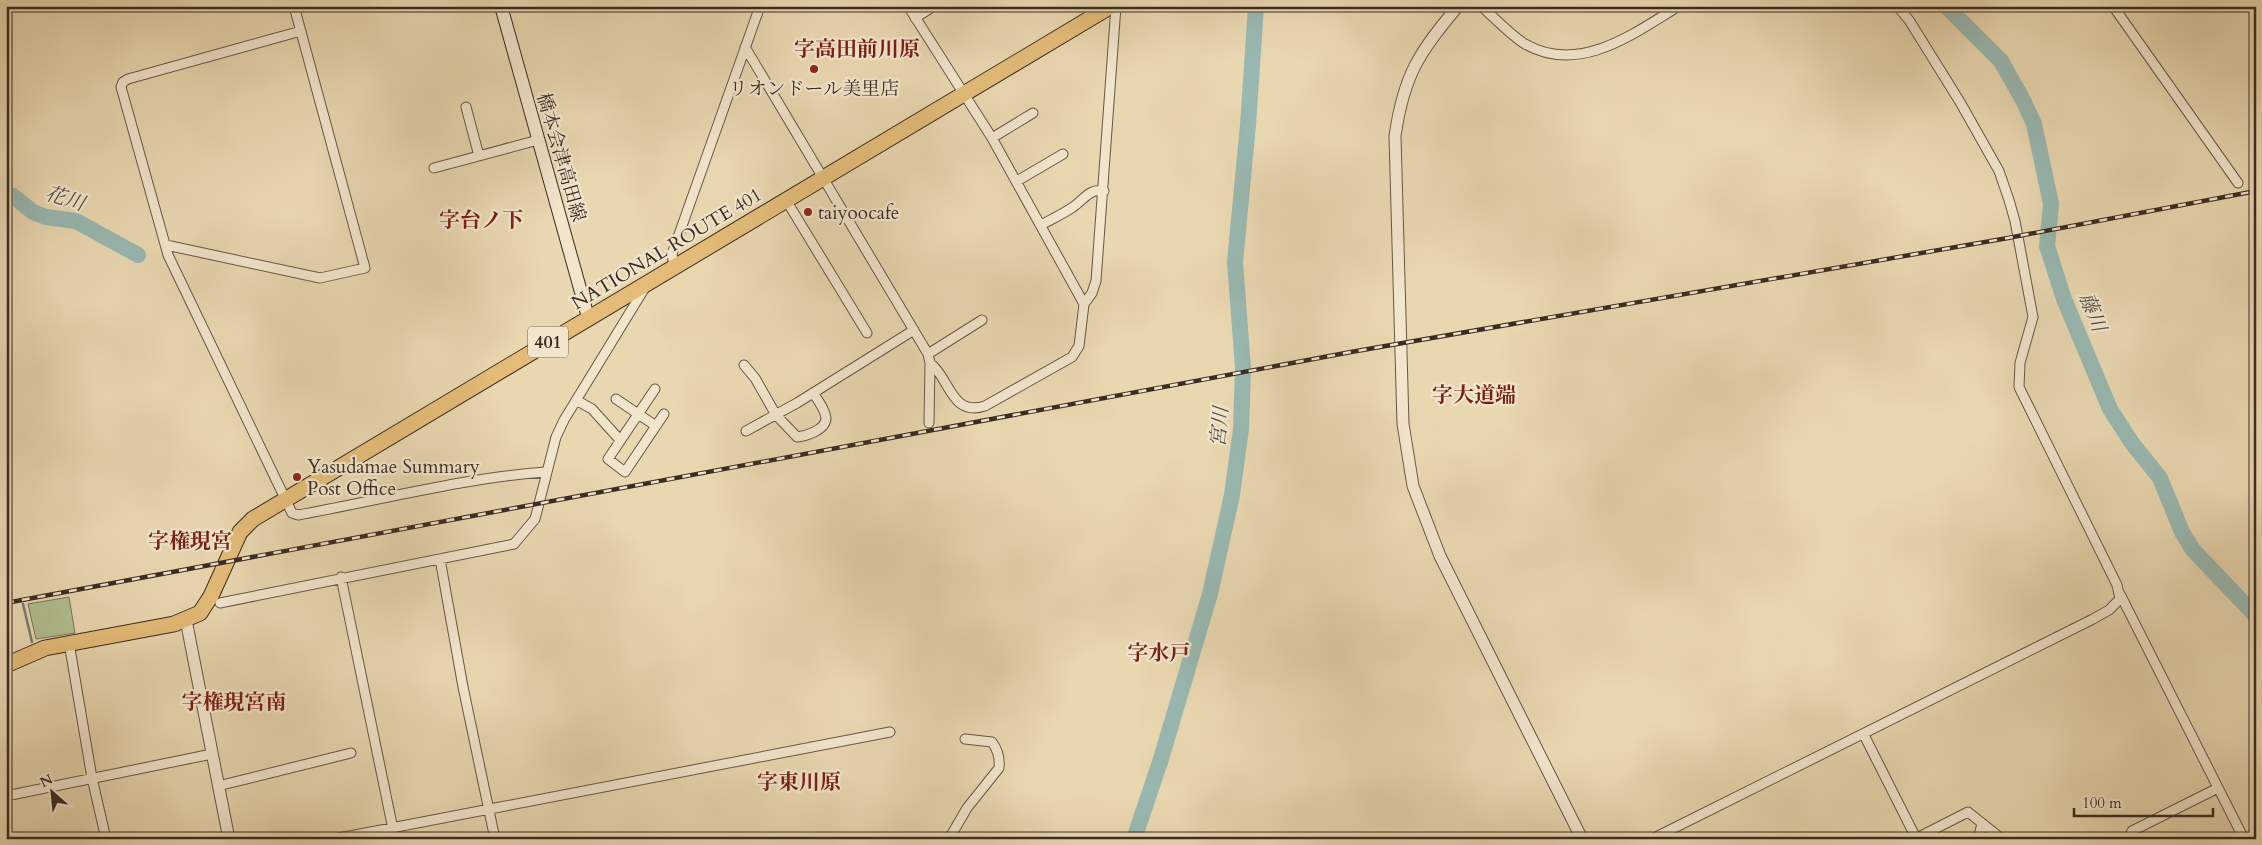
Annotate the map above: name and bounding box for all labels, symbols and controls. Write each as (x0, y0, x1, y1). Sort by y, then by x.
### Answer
district label: 字高田前川原 (794, 35, 920, 64)
marker: リオンドール美里店 (808, 63, 820, 75)
place label: リオンドール美里店 (729, 76, 899, 102)
street label: 橋本会津高田線 (530, 90, 592, 225)
water label: 花川 (42, 180, 90, 218)
street label: NATIONAL ROUTE 401 (566, 182, 767, 316)
place label: taiyoocafe (818, 200, 899, 226)
district label: 字台ノ下 (439, 206, 523, 235)
marker: taiyoocafe (802, 206, 814, 218)
water label: 藤川 (2073, 289, 2113, 338)
road number: 401 (528, 327, 568, 358)
district label: 字大道端 (1432, 381, 1516, 410)
water label: 宮川 (1204, 404, 1235, 448)
place label: Yasudamae Summary Post Office (307, 454, 480, 502)
marker: Yasudamae Summary Post Office (291, 471, 303, 483)
district label: 字権現宮 (148, 527, 232, 556)
district label: 字水戸 (1128, 639, 1191, 668)
district label: 字権現宮南 (182, 688, 287, 717)
north arrow (28, 768, 78, 818)
district label: 字東川原 (757, 768, 841, 797)
text: N (37, 770, 56, 792)
scale bar (2074, 785, 2213, 817)
text: 100 m (2082, 793, 2122, 813)

